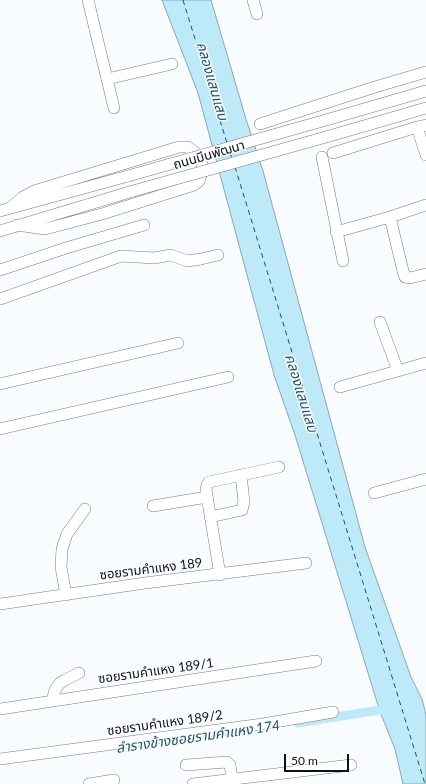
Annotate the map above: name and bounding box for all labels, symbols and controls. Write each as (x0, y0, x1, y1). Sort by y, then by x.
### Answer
water label: คลองแสนแสบ (193, 40, 231, 122)
street label: ถนนมีนพัฒนา (171, 137, 247, 173)
water label: คลองแสนแสบ (281, 352, 321, 434)
street label: ซอยรามคำแหง 189 (99, 555, 203, 583)
street label: ซอยรามคำแหง 189/1 (97, 655, 215, 687)
street label: ซอยรามคำแหง 189/2 (106, 707, 224, 739)
water label: ลำรางข้างซอยรามคำแหง 174 (115, 717, 281, 757)
scale bar (286, 746, 351, 772)
text: 50 m (291, 753, 318, 768)

